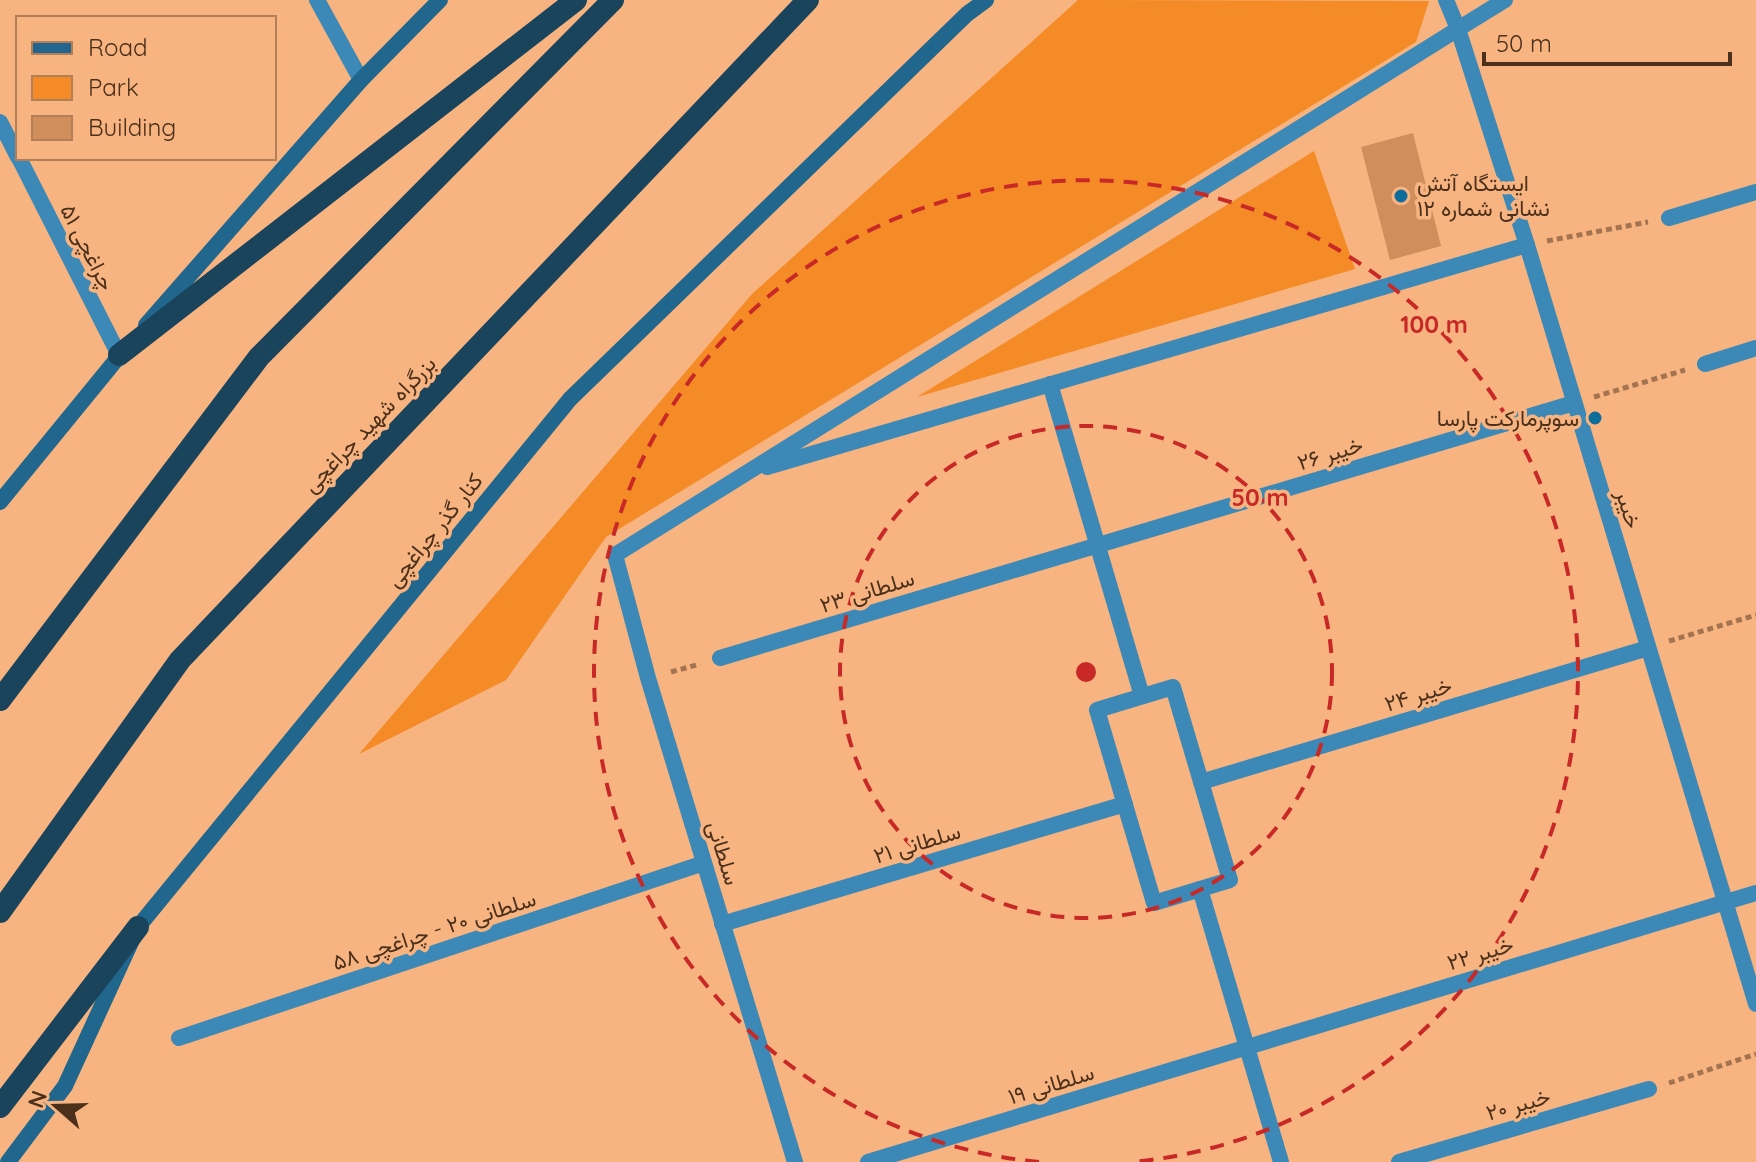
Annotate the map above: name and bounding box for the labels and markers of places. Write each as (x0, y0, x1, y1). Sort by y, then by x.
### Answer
place label: ایستگاه آتش نشانی شماره ۱۲ (1417, 169, 1550, 222)
marker: ایستگاه آتش نشانی شماره ۱۲ (1392, 187, 1410, 205)
place label: سوپرمارکت پارسا (1437, 404, 1579, 433)
marker: سوپرمارکت پارسا (1586, 409, 1604, 427)
centre of rings (1072, 658, 1100, 686)

